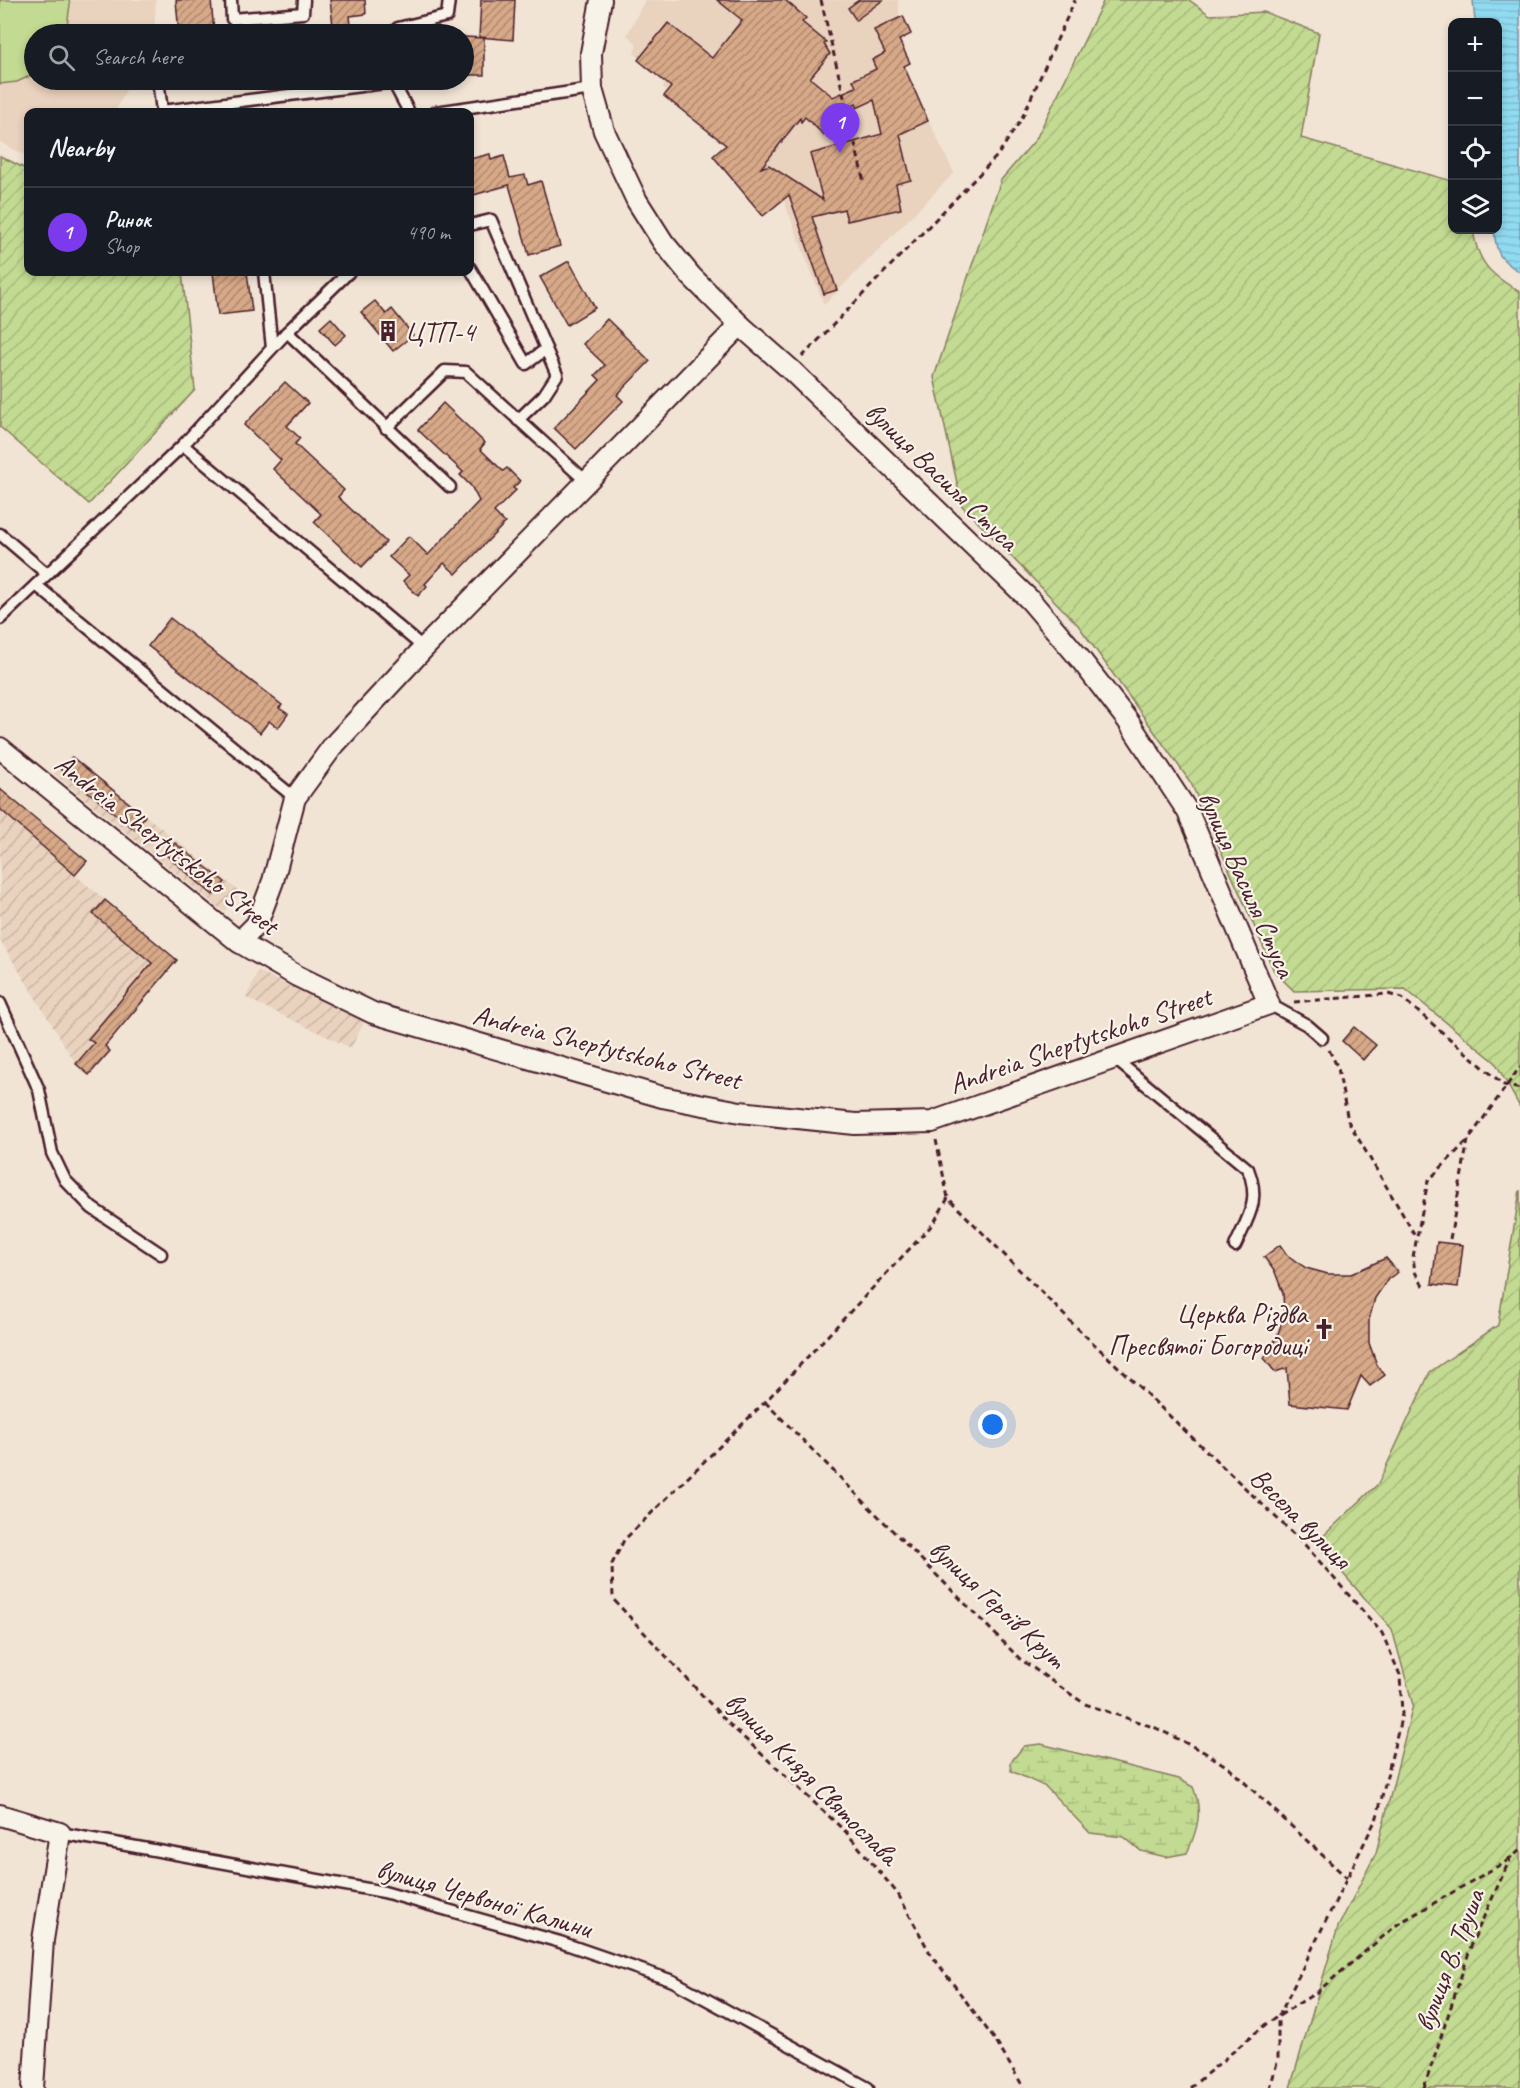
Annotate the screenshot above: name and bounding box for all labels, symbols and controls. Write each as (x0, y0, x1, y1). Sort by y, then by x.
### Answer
map controls (1448, 18, 1502, 234)
button: + (1448, 18, 1502, 72)
search box (24, 24, 474, 90)
icon: search (45, 41, 78, 74)
text: Search here (93, 43, 183, 71)
button: − (1448, 72, 1502, 126)
pin: 1 (820, 104, 860, 153)
button: locate (1448, 126, 1502, 180)
text: Nearby (48, 131, 113, 164)
button: layers (1448, 180, 1502, 234)
text: Ринок (105, 206, 151, 234)
text: 1 (63, 220, 72, 245)
text: 490 m (407, 220, 450, 245)
text: Shop (105, 234, 139, 259)
place label: ЦТП-4 (405, 314, 477, 349)
building icon: ЦТП-4 (376, 319, 400, 343)
street label: вулиця Василя Стуса (858, 394, 1027, 559)
street label: Andreia Sheptytskoho Street (48, 746, 288, 944)
street label: вулиця Василя Стуса (1190, 785, 1304, 984)
street label: Andreia Sheptytskoho Street (944, 978, 1218, 1101)
street label: Andreia Sheptytskoho Street (469, 997, 747, 1098)
place label: Церква Різдва Пресвятої Богородиці (1108, 1296, 1311, 1363)
church icon: Церква Різдва Пресвятої Богородиці (1312, 1317, 1336, 1341)
your location (978, 1410, 1007, 1439)
street label: Весела вулиця (1243, 1460, 1361, 1578)
street label: вулиця Героїв Крут (922, 1532, 1075, 1677)
street label: вулиця Князя Святослава (718, 1684, 908, 1874)
street label: вулиця Червоної Калини (373, 1851, 598, 1946)
street label: вулиця В. Труша (1406, 1883, 1493, 2036)

